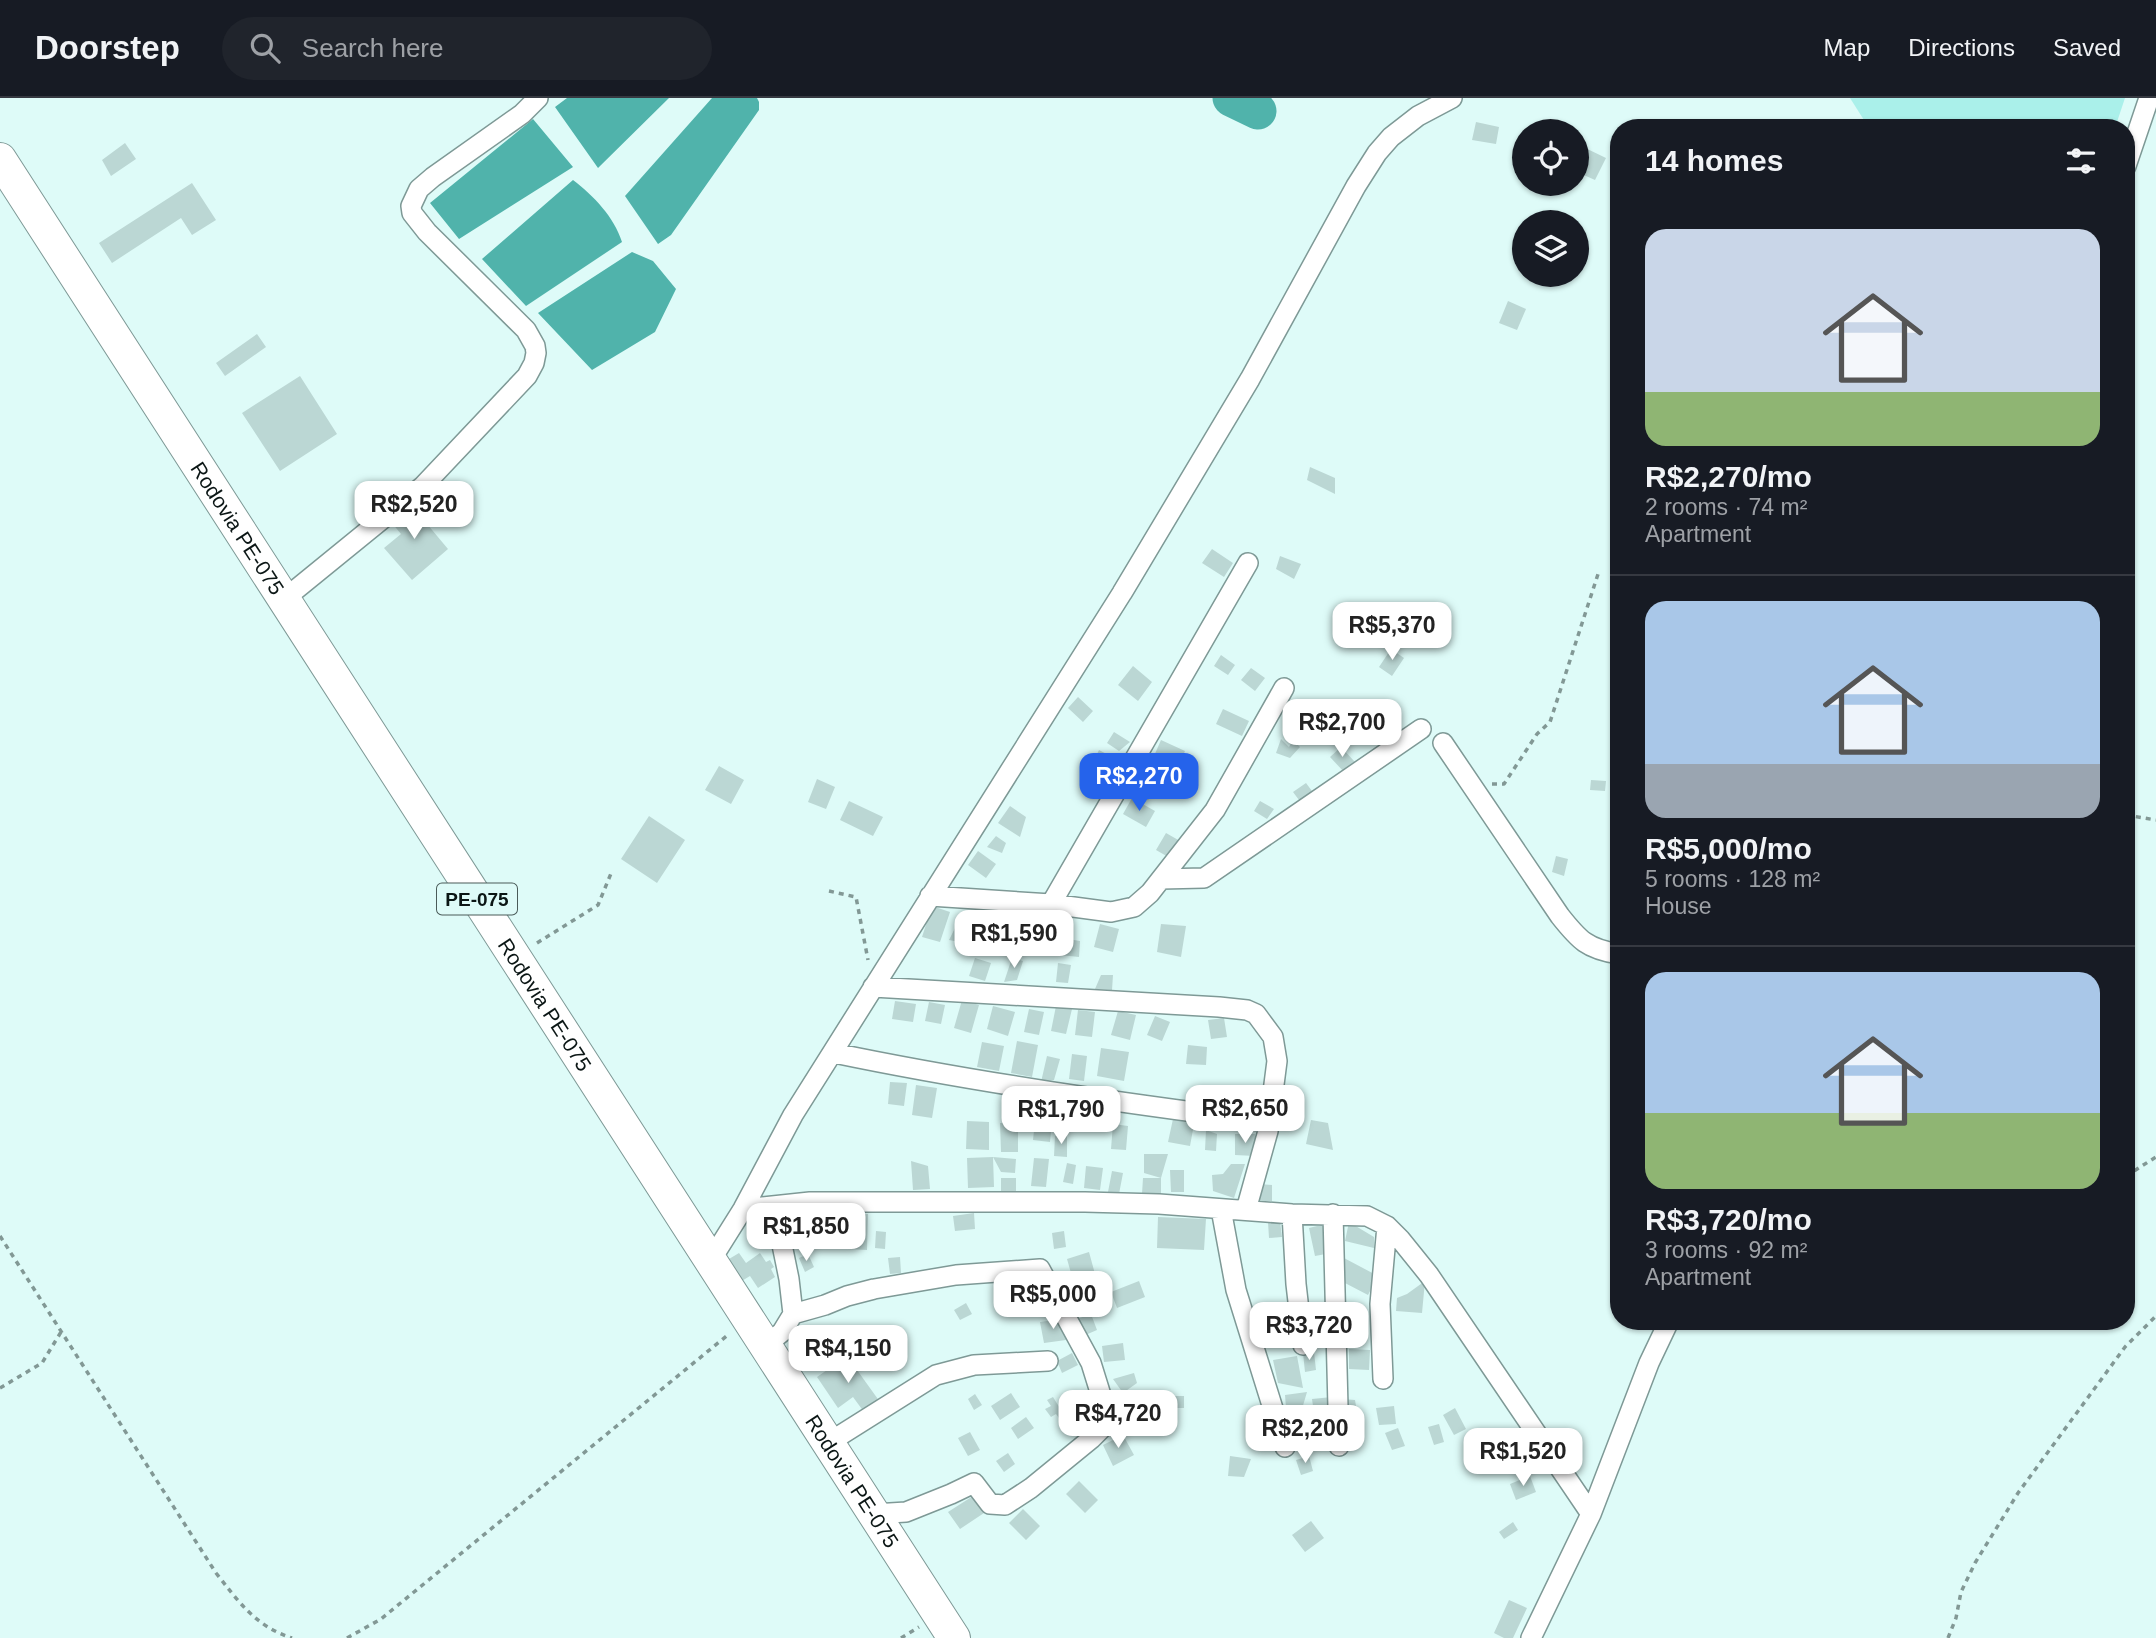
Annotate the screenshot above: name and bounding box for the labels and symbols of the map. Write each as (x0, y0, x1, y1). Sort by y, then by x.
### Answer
street label: Rodovia PE-075 (187, 457, 289, 598)
pin: R$2,520 (349, 482, 479, 541)
pin: R$5,370 (1327, 602, 1457, 662)
pin: R$2,700 (1277, 700, 1407, 759)
pin: R$2,270 (1074, 754, 1204, 813)
road number: PE-075 (437, 884, 517, 914)
pin: R$1,590 (949, 910, 1079, 970)
street label: Rodovia PE-075 (494, 934, 596, 1075)
pin: R$1,790 (996, 1086, 1126, 1146)
pin: R$2,650 (1180, 1086, 1310, 1145)
pin: R$1,850 (741, 1204, 871, 1263)
pin: R$5,000 (988, 1272, 1118, 1331)
pin: R$3,720 (1244, 1302, 1374, 1362)
pin: R$4,150 (783, 1326, 913, 1385)
pin: R$4,720 (1053, 1390, 1183, 1450)
pin: R$2,200 (1240, 1406, 1370, 1465)
street label: Rodovia PE-075 (802, 1410, 904, 1551)
pin: R$1,520 (1458, 1428, 1588, 1488)

